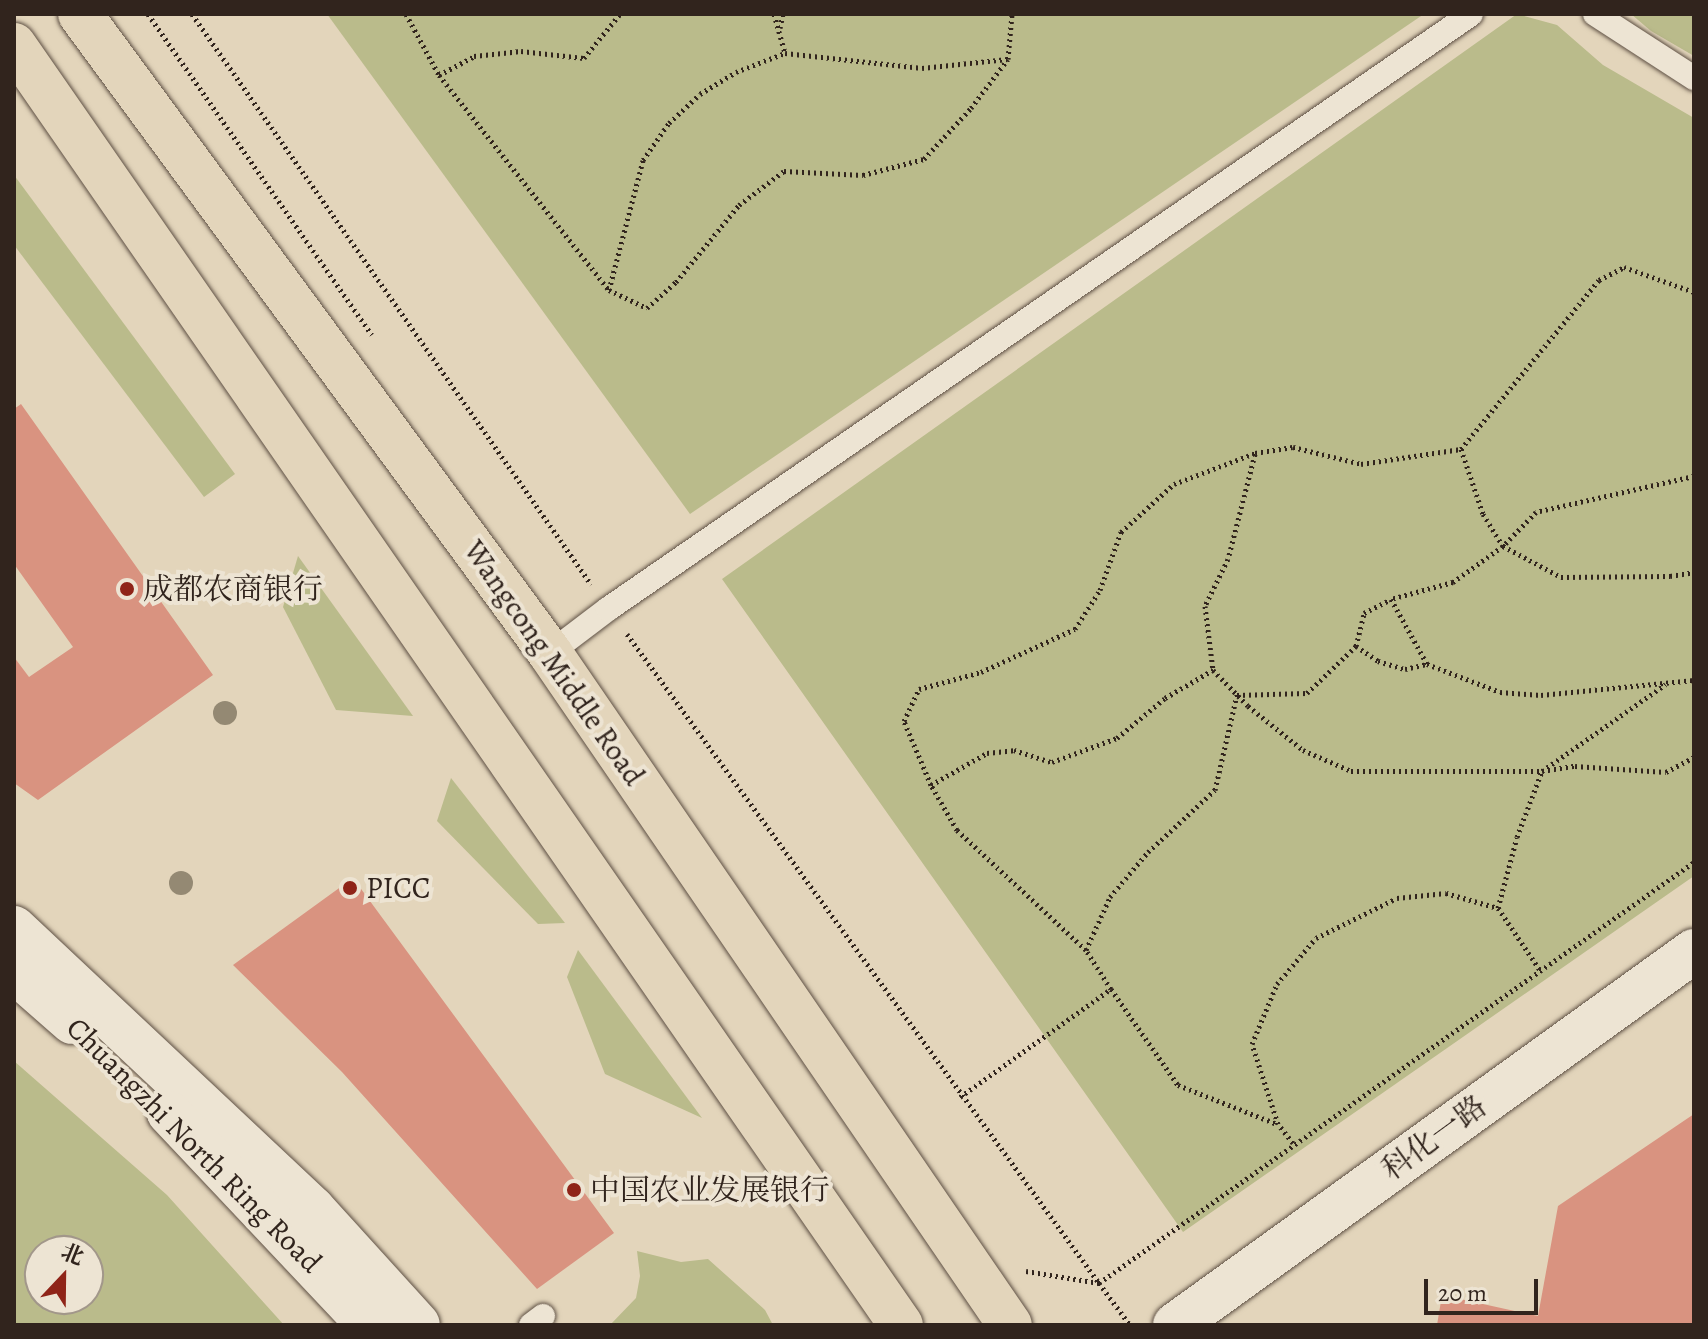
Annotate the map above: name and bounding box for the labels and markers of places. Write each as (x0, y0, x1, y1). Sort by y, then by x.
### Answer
place label: 成都农商银行 (143, 571, 323, 607)
marker: 成都农商银行 (118, 580, 136, 598)
place label: PICC (366, 870, 431, 906)
marker: PICC (341, 879, 359, 897)
place label: 中国农业发展银行 (590, 1172, 830, 1208)
marker: 中国农业发展银行 (565, 1181, 583, 1199)

